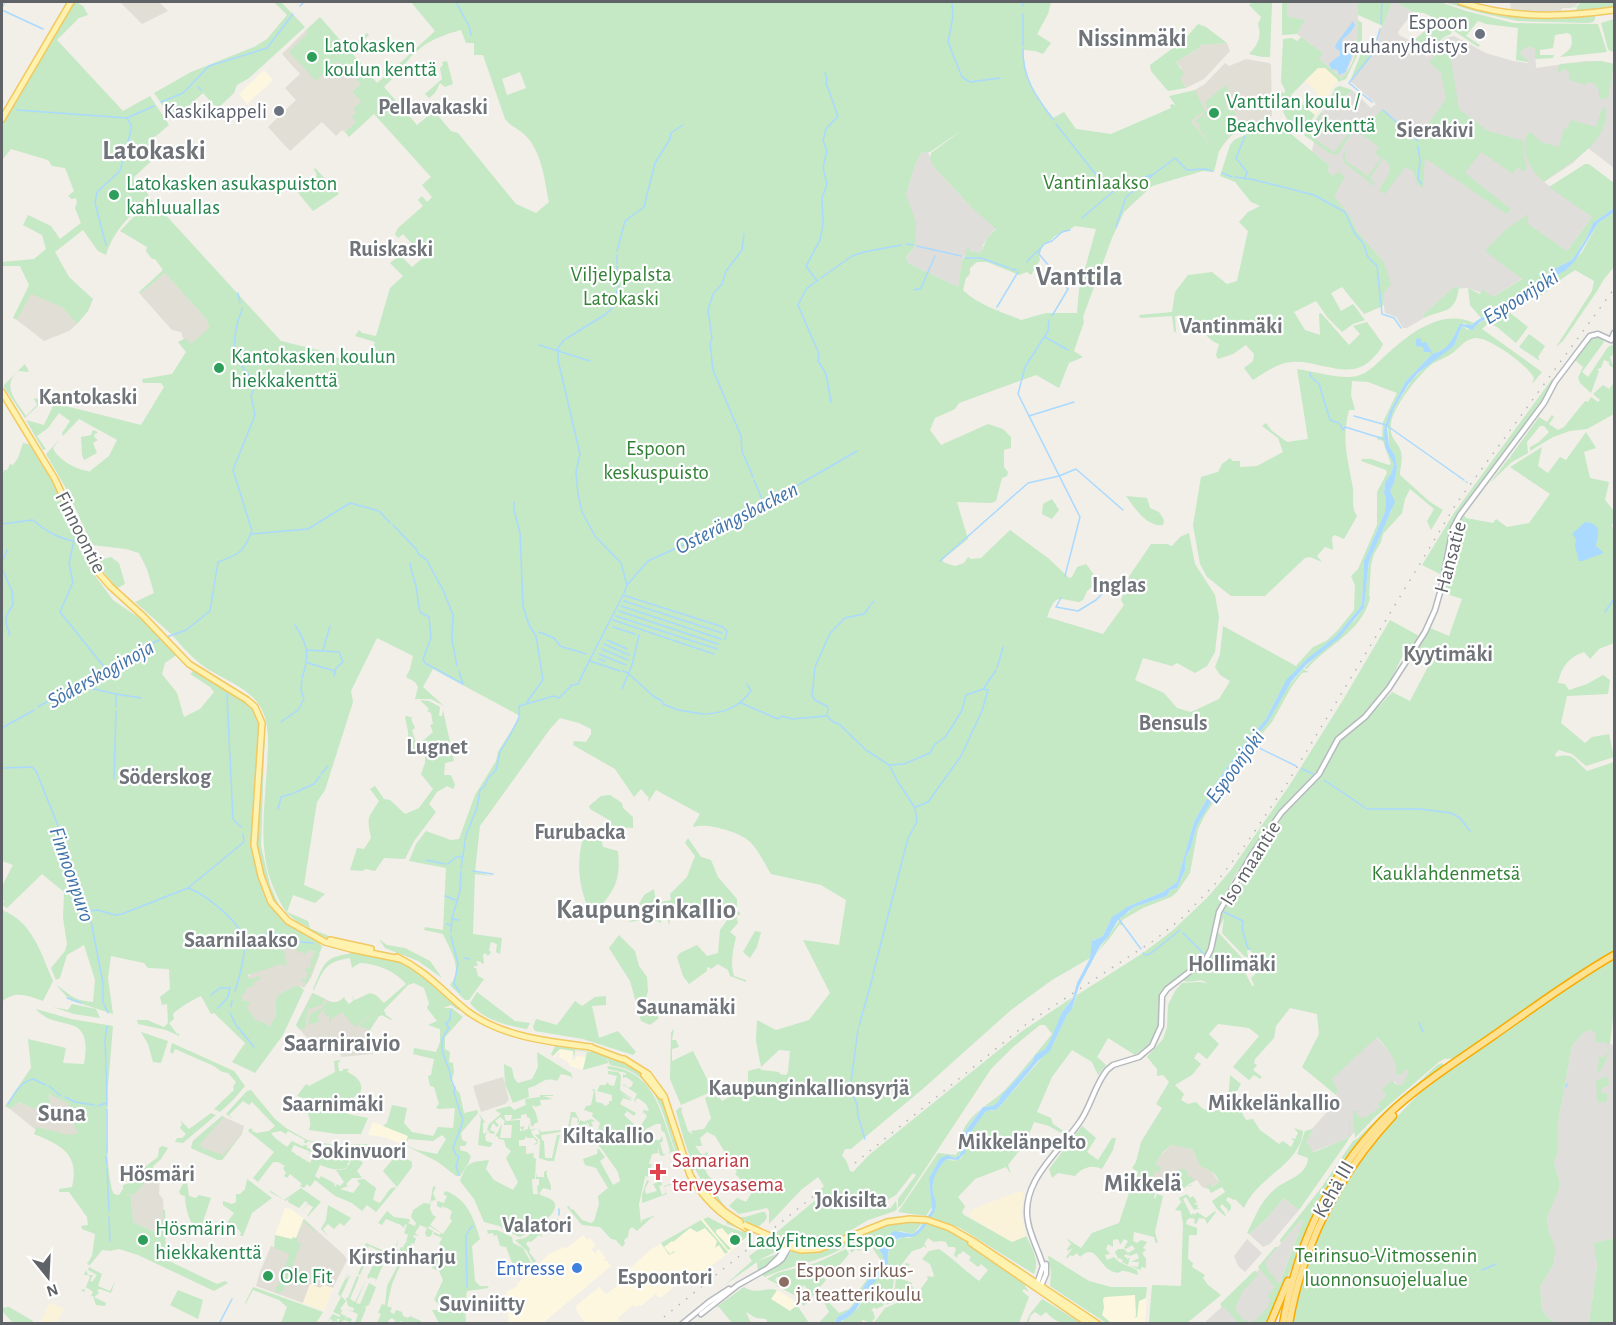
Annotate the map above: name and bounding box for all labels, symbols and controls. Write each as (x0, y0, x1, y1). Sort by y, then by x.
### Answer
place label: Espoon rauhanyhdistys (1343, 12, 1468, 57)
district label: Nissinmäki (1077, 27, 1187, 51)
marker: Espoon rauhanyhdistys (1473, 27, 1487, 41)
place label: Latokasken koulun kenttä (324, 35, 437, 80)
marker: Latokasken koulun kenttä (305, 50, 319, 64)
place label: Vanttilan koulu / Beachvolleykenttä (1226, 91, 1376, 136)
district label: Pellavakaski (378, 96, 488, 118)
place label: Kaskikappeli (163, 101, 267, 122)
marker: Kaskikappeli (272, 104, 286, 118)
marker: Vanttilan koulu / Beachvolleykenttä (1207, 106, 1221, 120)
district label: Sierakivi (1396, 119, 1474, 141)
district label: Latokaski (102, 137, 206, 164)
park label: Vantinlaakso (1043, 172, 1149, 193)
place label: Latokasken asukaspuiston kahluuallas (126, 173, 337, 218)
marker: Latokasken asukaspuiston kahluuallas (107, 188, 121, 202)
district label: Ruiskaski (349, 238, 433, 260)
district label: Vanttila (1036, 263, 1122, 290)
park label: Viljelypalsta Latokaski (570, 264, 672, 309)
water label: Espoonjoki (1479, 265, 1563, 329)
district label: Vantinmäki (1179, 315, 1283, 337)
place label: Kantokasken koulun hiekkakenttä (231, 346, 396, 391)
marker: Kantokasken koulun hiekkakenttä (212, 361, 226, 375)
district label: Kantokaski (38, 386, 138, 408)
park label: Espoon keskuspuisto (603, 438, 709, 483)
water label: Osterängsbacken (671, 477, 801, 558)
street label: Finnoontie (51, 488, 110, 576)
street label: Hansatie (1431, 519, 1470, 595)
district label: Inglas (1092, 574, 1146, 596)
water label: Söderskoginoja (43, 636, 158, 712)
district label: Kyytimäki (1403, 643, 1493, 666)
district label: Bensuls (1139, 712, 1207, 734)
water label: Espoonjoki (1201, 726, 1269, 808)
district label: Lugnet (406, 736, 468, 758)
district label: Söderskog (119, 766, 212, 788)
street label: Iso maantie (1216, 817, 1285, 909)
district label: Furubacka (534, 821, 626, 843)
water label: Finnoonpuro (45, 824, 99, 925)
park label: Kauklahdenmetsä (1372, 863, 1521, 884)
district label: Kaupunginkallio (556, 896, 736, 923)
district label: Saarnilaakso (184, 929, 298, 951)
district label: Hollimäki (1188, 953, 1276, 975)
district label: Saunamäki (636, 996, 736, 1018)
district label: Saarniraivio (284, 1032, 400, 1056)
district label: Kaupunginkallionsyrjä (708, 1077, 910, 1100)
district label: Mikkelänkallio (1208, 1092, 1340, 1114)
district label: Saarnimäki (282, 1093, 384, 1115)
district label: Suna (38, 1102, 86, 1126)
district label: Kiltakallio (562, 1125, 654, 1147)
district label: Mikkelänpelto (958, 1131, 1086, 1153)
district label: Sokinvuori (312, 1140, 406, 1162)
place label: Samarian terveysasema (672, 1150, 784, 1195)
street label: Kehä III (1309, 1157, 1358, 1221)
district label: Hösmäri (119, 1163, 195, 1185)
marker: Samarian terveysasema (649, 1163, 667, 1181)
district label: Mikkelä (1104, 1172, 1182, 1196)
district label: Jokisilta (815, 1189, 888, 1211)
district label: Valatori (502, 1214, 572, 1236)
place label: Hösmärin hiekkakenttä (155, 1218, 262, 1263)
place label: LadyFitness Espoo (747, 1230, 895, 1251)
marker: Hösmärin hiekkakenttä (136, 1233, 150, 1247)
marker: LadyFitness Espoo (728, 1233, 742, 1247)
park label: Teirinsuo-Vitmossenin luonnonsuojelualue (1295, 1245, 1477, 1290)
district label: Kirstinharju (348, 1246, 456, 1269)
north arrow (18, 1247, 78, 1307)
place label: Entresse (496, 1258, 565, 1279)
place label: Espoon sirkus- ja teatterikoulu (796, 1260, 922, 1305)
marker: Entresse (570, 1261, 584, 1275)
place label: Ole Fit (280, 1266, 333, 1287)
district label: Espoontori (617, 1266, 713, 1288)
marker: Ole Fit (261, 1269, 275, 1283)
marker: Espoon sirkus- ja teatterikoulu (777, 1275, 791, 1289)
text: N (45, 1281, 60, 1300)
district label: Suviniitty (439, 1293, 525, 1316)

